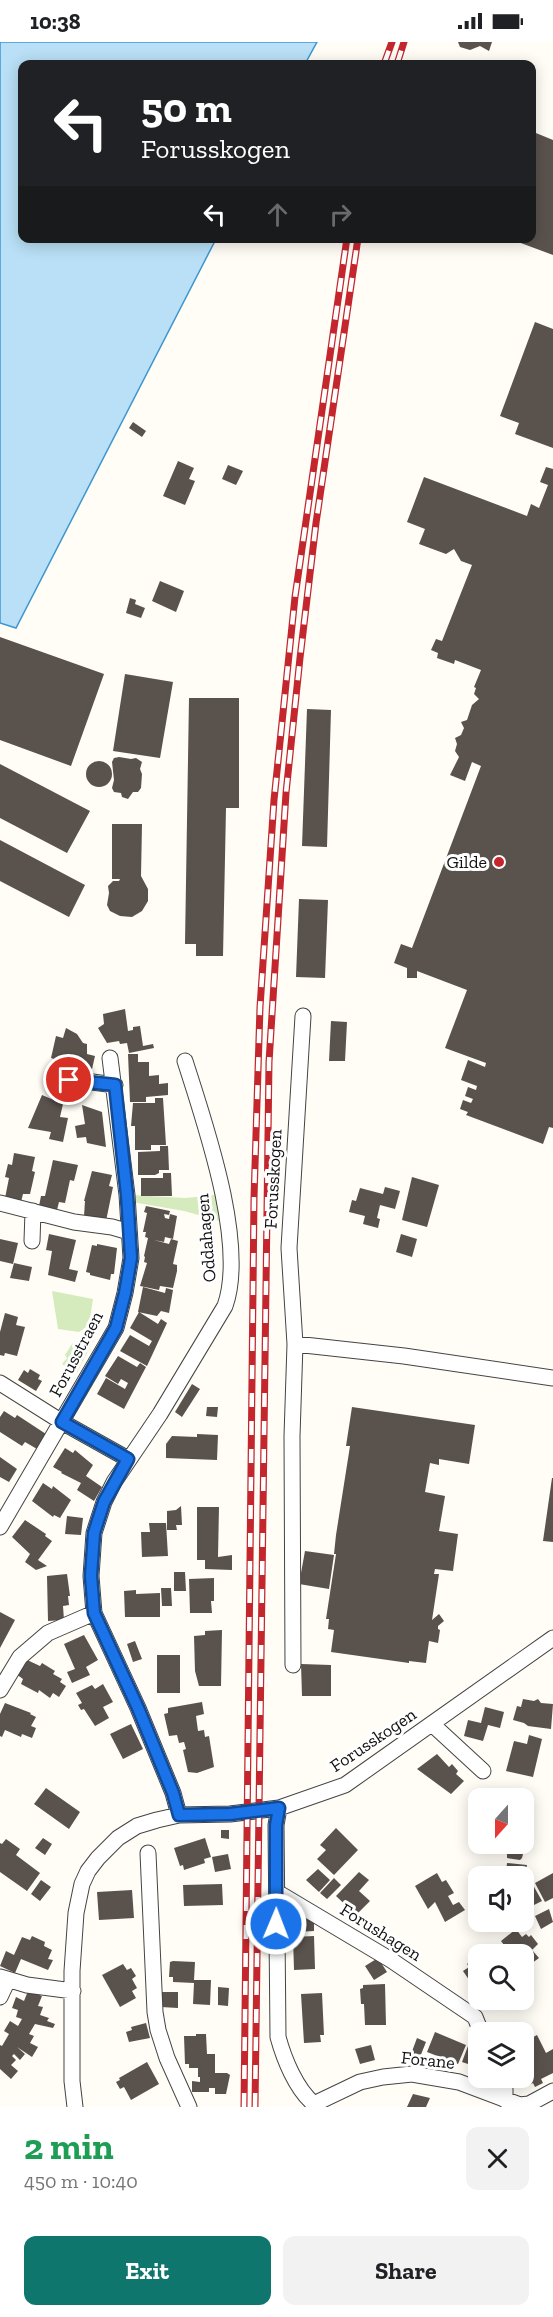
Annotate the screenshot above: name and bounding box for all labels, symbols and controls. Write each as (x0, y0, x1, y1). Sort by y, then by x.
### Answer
text: 10:38 (30, 8, 81, 35)
text: 50 m (141, 82, 232, 133)
icon: left (42, 84, 120, 162)
text: Forusskogen (141, 133, 290, 165)
icon: left (198, 198, 231, 231)
icon: ahead (261, 198, 294, 231)
icon: right (324, 198, 357, 231)
place label: Gilde (446, 851, 487, 873)
marker: Gilde (492, 855, 506, 869)
pin (43, 1054, 94, 1105)
icon: arrive (52, 1063, 85, 1096)
street label: Forusskogen (259, 1128, 287, 1229)
street label: Oddahagen (191, 1192, 221, 1283)
street label: Forusstraen (44, 1307, 108, 1401)
street label: Forusskogen (326, 1703, 421, 1777)
north arrow (468, 1788, 534, 1854)
map controls (468, 1788, 534, 2088)
button: sound (468, 1866, 534, 1932)
position arrow (244, 1892, 308, 1956)
street label: Forushagen (336, 1898, 426, 1966)
button: search (468, 1944, 534, 2010)
button: layers (468, 2022, 534, 2088)
street label: Forane (400, 2046, 456, 2074)
text: 2 min (24, 2125, 114, 2168)
button: close (466, 2127, 529, 2190)
text: 450 m · 10:40 (24, 2169, 138, 2193)
button: Exit (24, 2236, 271, 2305)
button: Share (283, 2236, 529, 2305)

